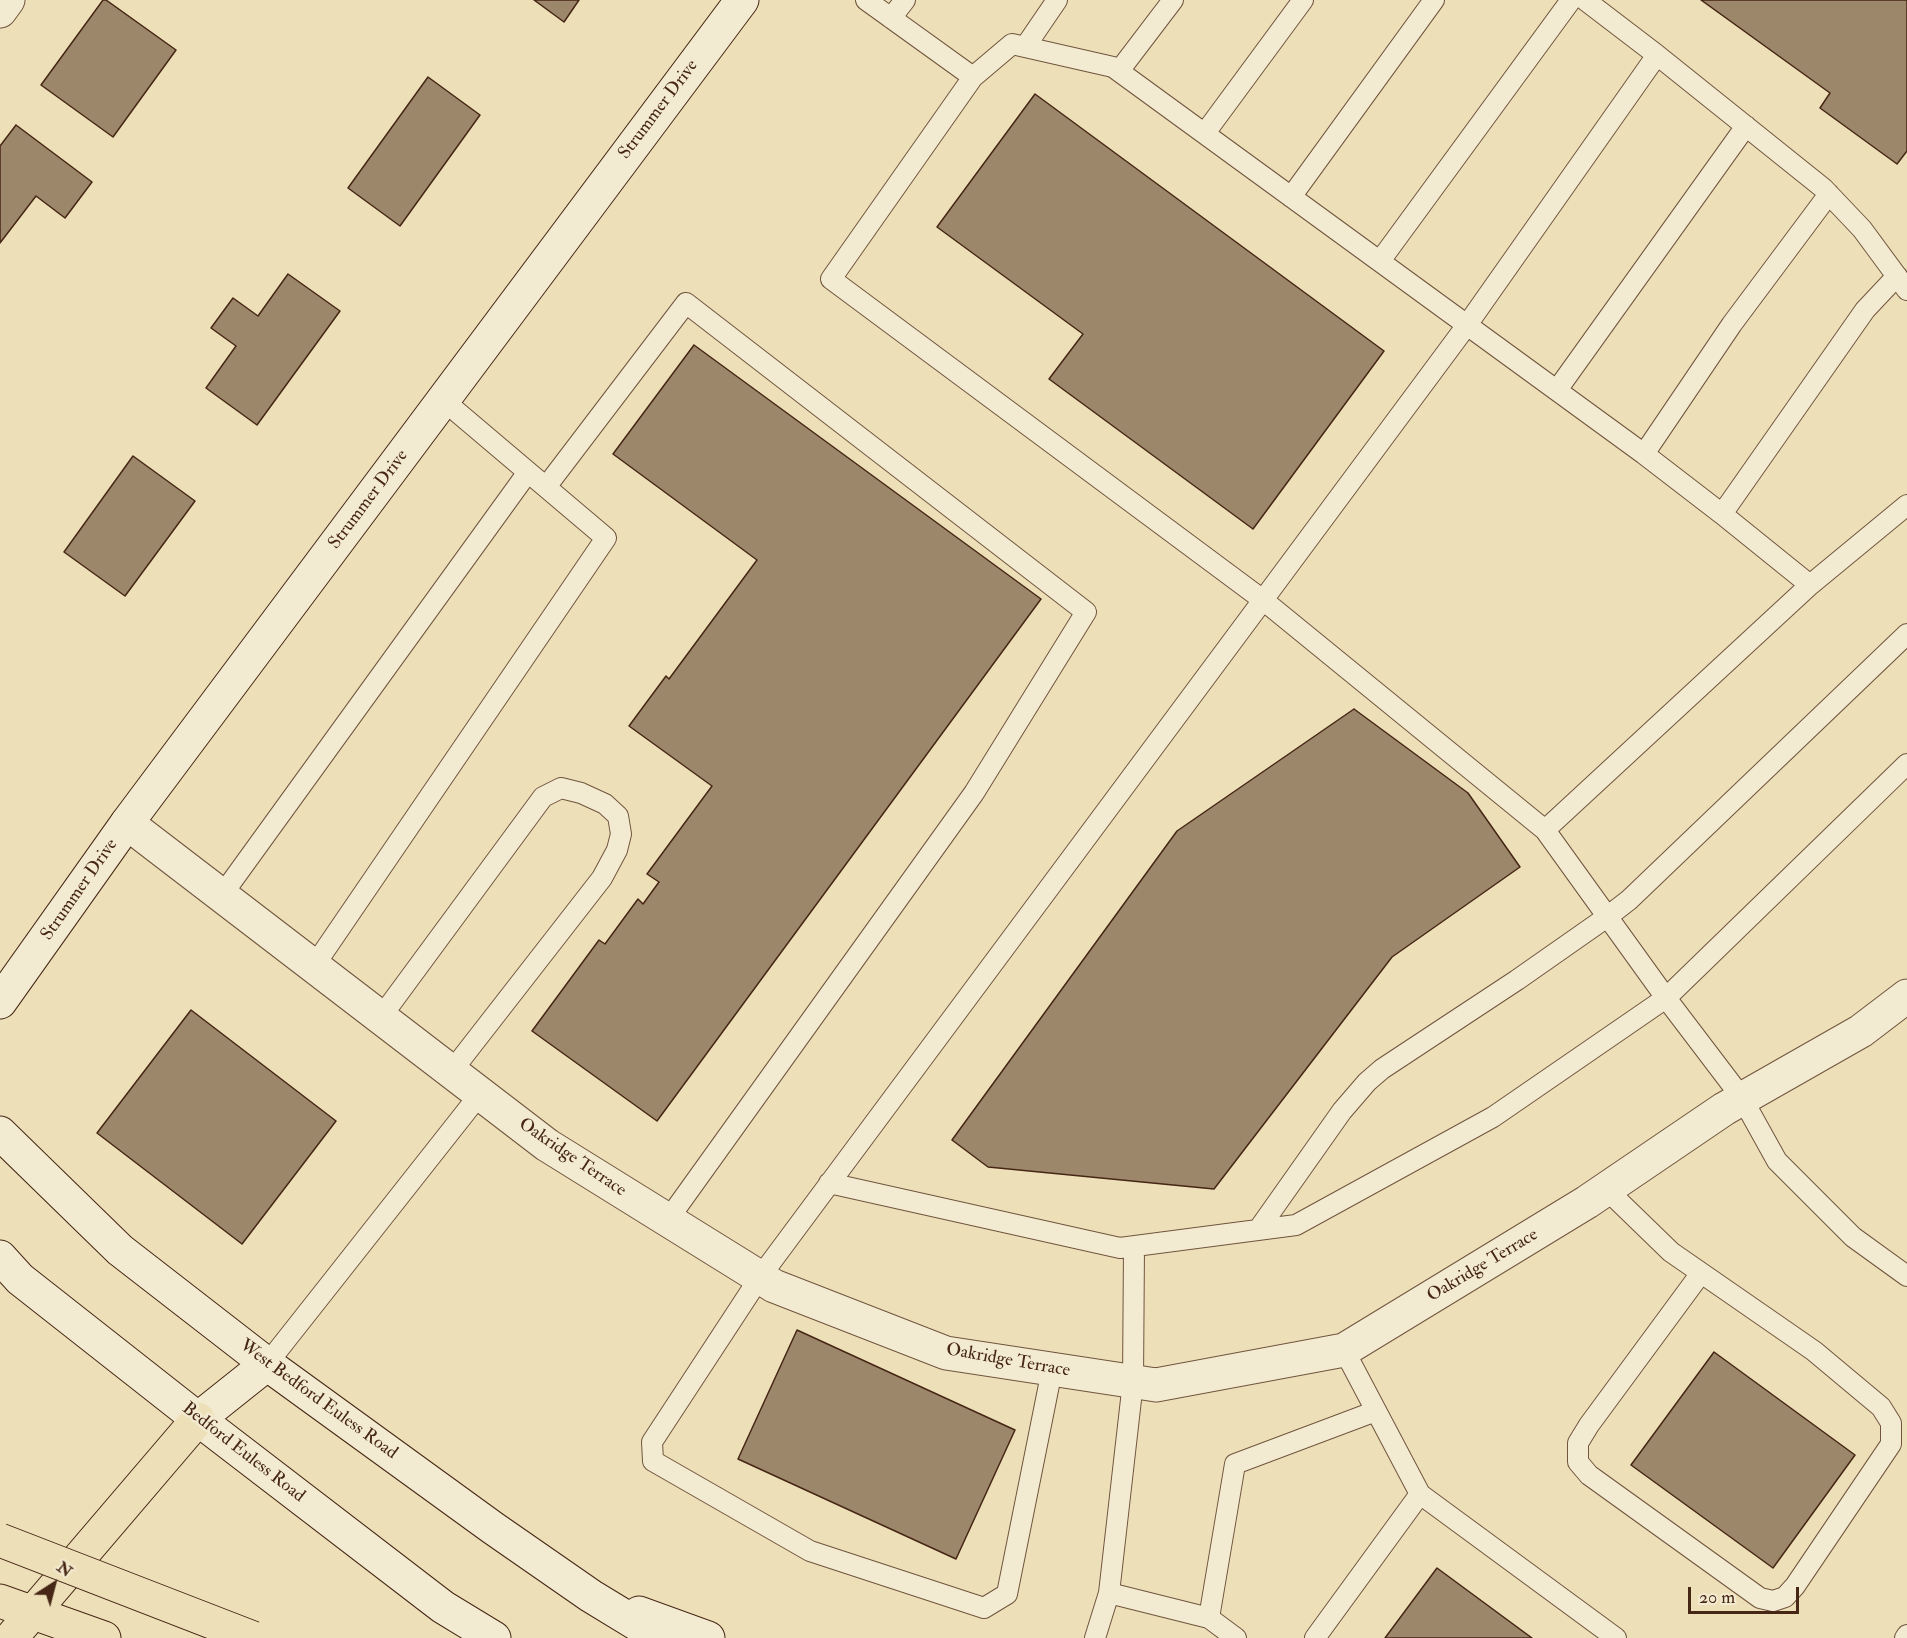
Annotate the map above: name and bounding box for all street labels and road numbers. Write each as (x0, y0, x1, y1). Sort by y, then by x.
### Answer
street label: Strummer Drive (615, 56, 703, 164)
street label: Strummer Drive (325, 446, 413, 554)
street label: Strummer Drive (37, 835, 123, 945)
street label: Oakridge Terrace (514, 1114, 630, 1202)
street label: Oakridge Terrace (1424, 1224, 1542, 1308)
street label: West Bedford Euless Road (235, 1335, 401, 1465)
street label: Oakridge Terrace (944, 1339, 1072, 1383)
street label: Bedford Euless Road (177, 1398, 309, 1508)

